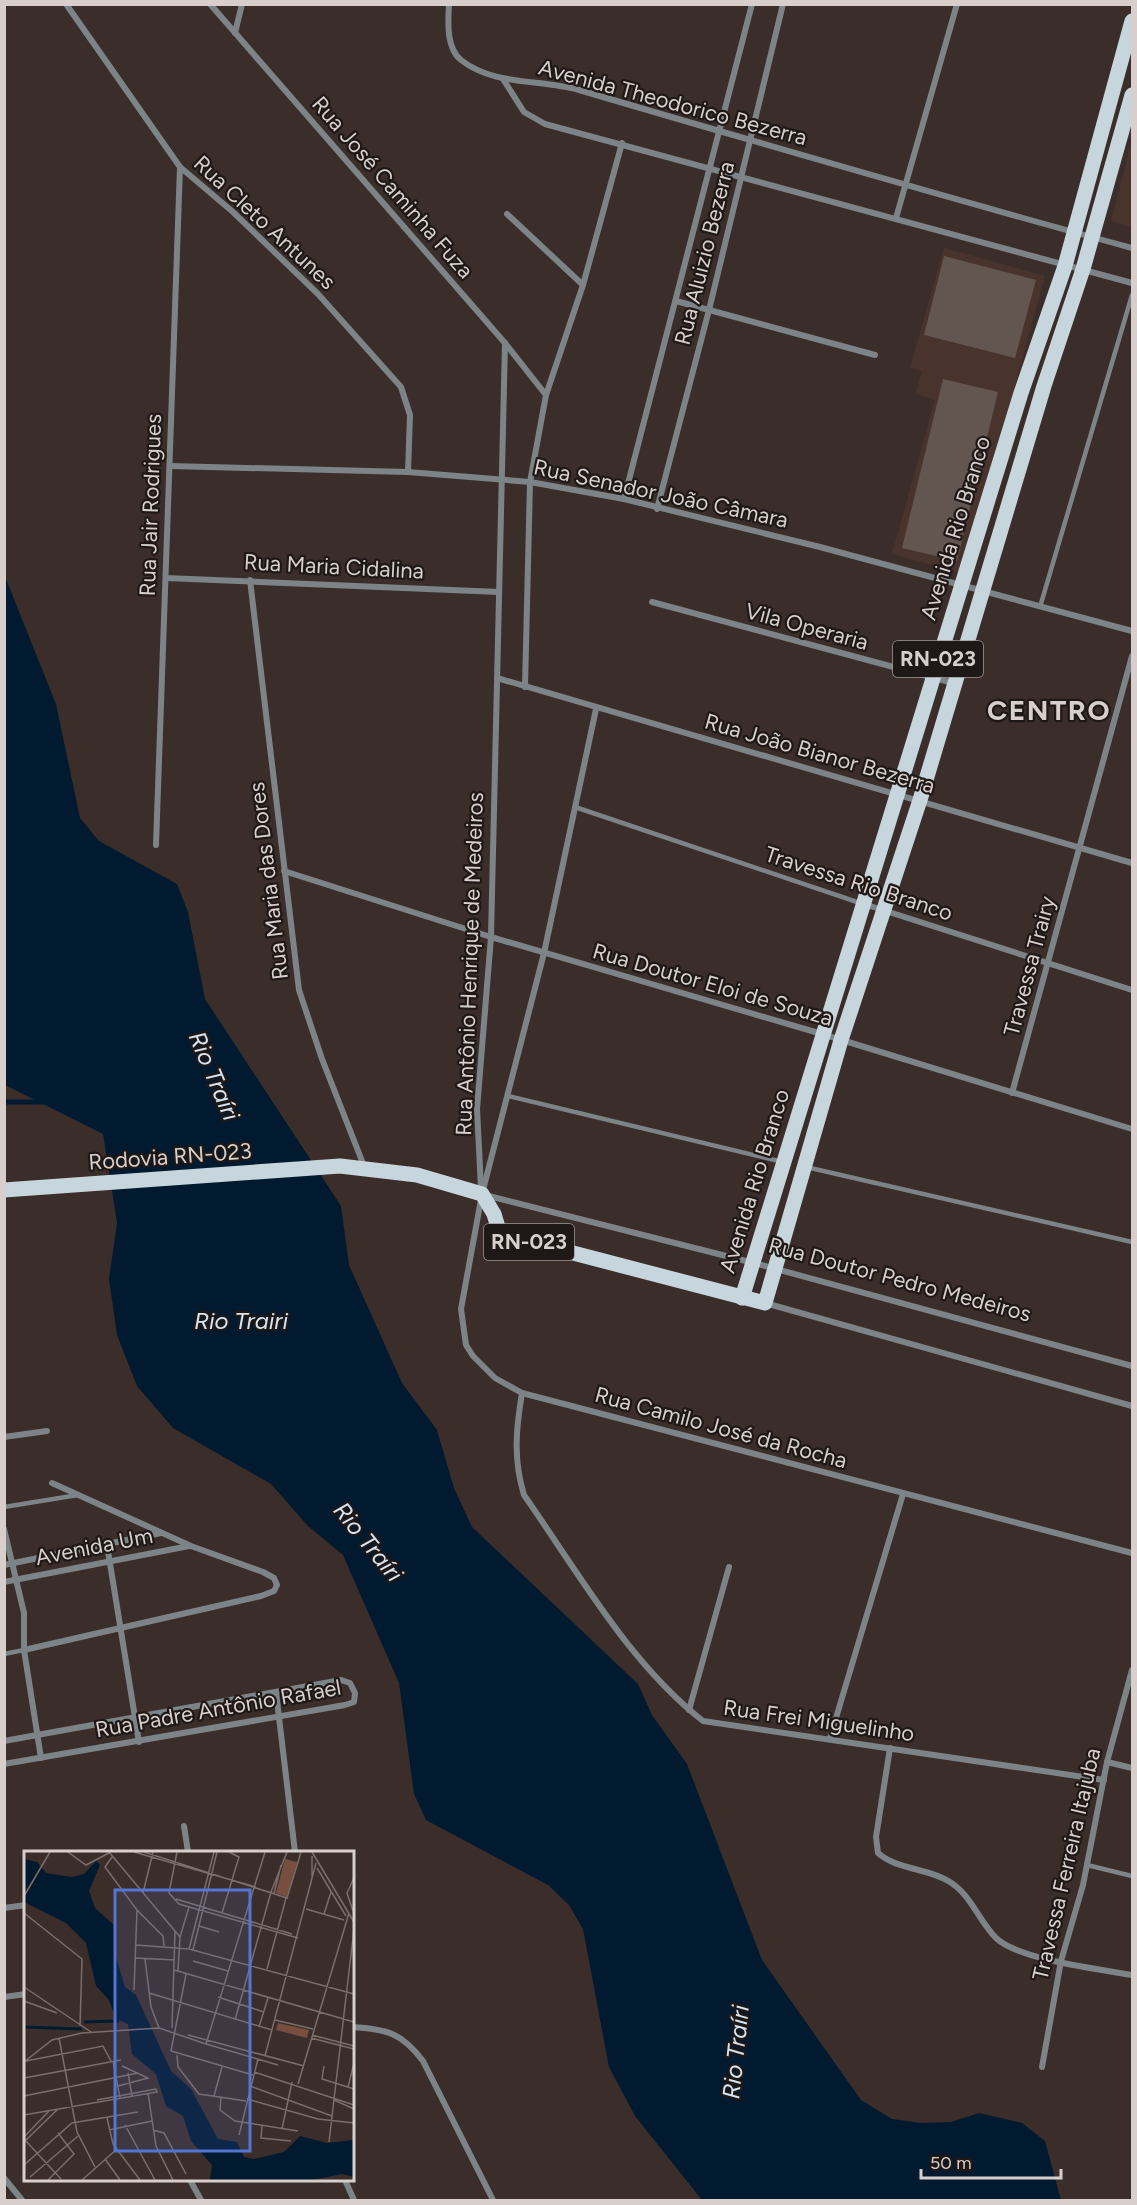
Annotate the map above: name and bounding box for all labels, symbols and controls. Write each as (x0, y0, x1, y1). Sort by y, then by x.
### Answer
street label: Avenida Theodorico Bezerra (536, 54, 810, 151)
street label: Rua José Caminha Fuza (306, 91, 479, 284)
street label: Rua Cleto Antunes (188, 150, 341, 295)
street label: Rua Aluizio Bezerra (669, 159, 740, 348)
street label: Rua Jair Rodrigues (134, 413, 167, 597)
street label: Avenida Rio Branco (915, 433, 996, 623)
street label: Rua Senador João Câmara (531, 453, 791, 534)
street label: Rua Maria Cidalina (243, 548, 425, 585)
street label: Vila Operaria (742, 597, 871, 656)
road number: RN-023 (893, 641, 983, 677)
district label: CENTRO (987, 693, 1111, 727)
street label: Rua João Bianor Bezerra (702, 708, 938, 799)
street label: Rua Maria das Dores (243, 780, 294, 981)
street label: Rua Antônio Henrique de Medeiros (450, 792, 489, 1136)
street label: Travessa Rio Branco (761, 840, 956, 927)
street label: Travessa Trairy (998, 893, 1061, 1039)
street label: Rua Doutor Eloi de Souza (590, 937, 836, 1032)
water label: Rio Traíri (183, 1027, 246, 1125)
street label: Avenida Rio Branco (714, 1086, 795, 1276)
street label: Rodovia RN-023 (88, 1137, 252, 1176)
road number: RN-023 (484, 1224, 574, 1260)
street label: Rua Doutor Pedro Medeiros (766, 1231, 1034, 1328)
water label: Rio Trairi (194, 1306, 289, 1335)
street label: Rua Camilo José da Rocha (592, 1381, 850, 1474)
water label: Rio Traíri (327, 1496, 410, 1588)
street label: Avenida Um (33, 1522, 155, 1571)
street label: Rua Padre Antônio Rafael (93, 1674, 343, 1743)
street label: Rua Frei Miguelinho (722, 1694, 916, 1747)
street label: Travessa Ferreira Itajuba (1027, 1745, 1106, 1983)
inset map (24, 1851, 354, 2181)
water label: Rio Traíri (716, 2003, 755, 2100)
scale bar (921, 2142, 1060, 2180)
text: 50 m (930, 2152, 972, 2174)

